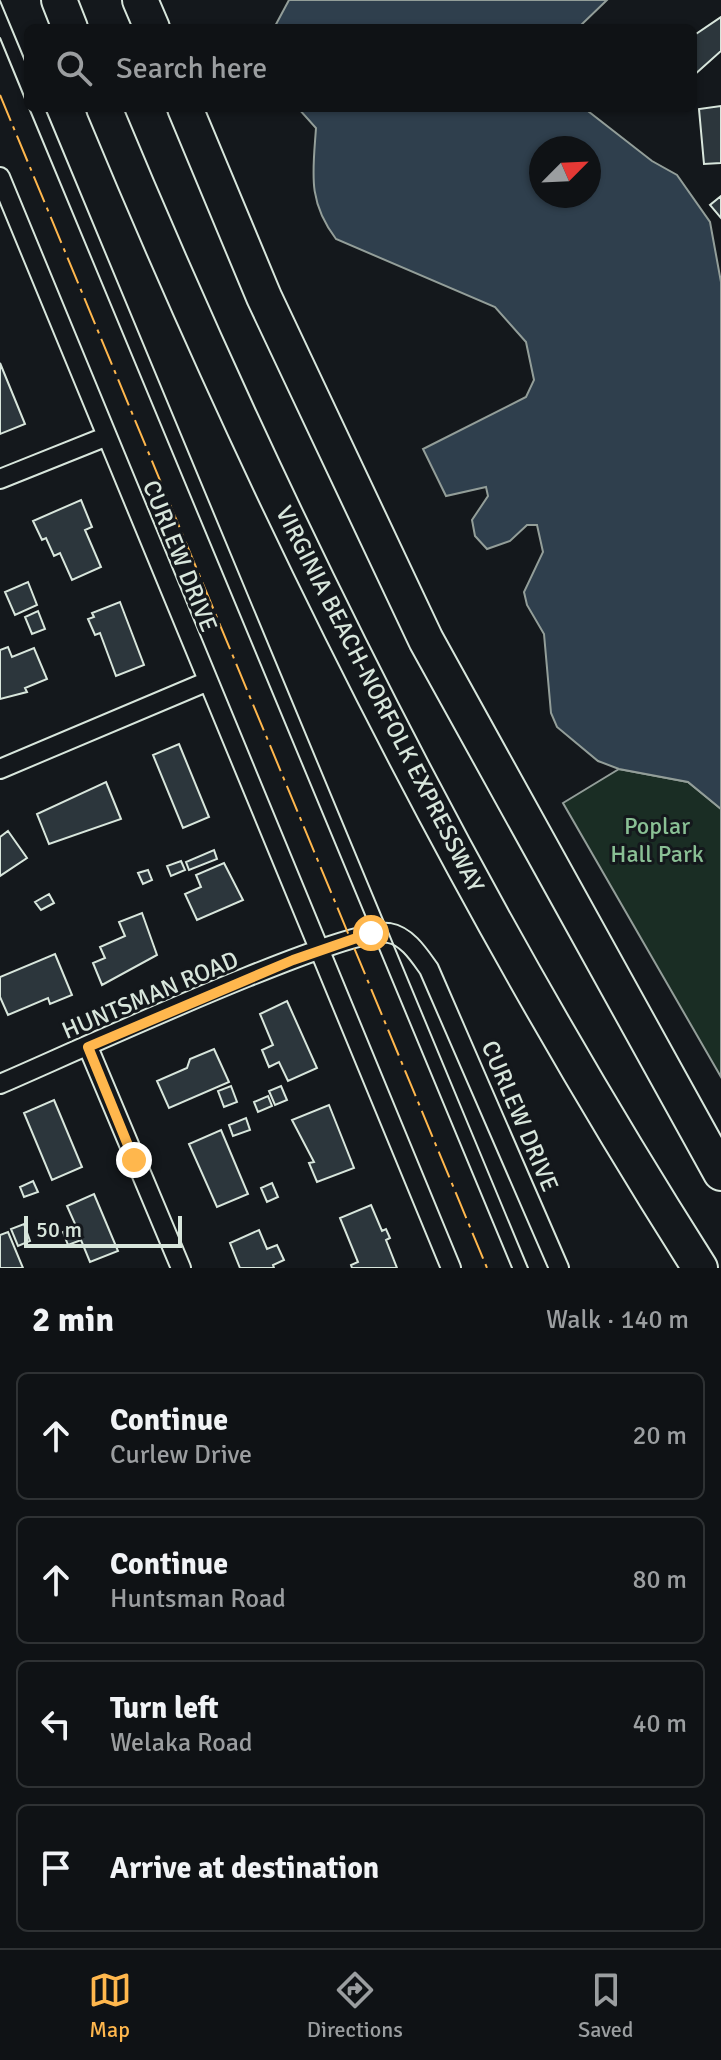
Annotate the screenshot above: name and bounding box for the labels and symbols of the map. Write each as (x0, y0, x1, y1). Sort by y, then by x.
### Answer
north arrow (529, 136, 601, 208)
street label: CURLEW DRIVE (136, 476, 224, 636)
street label: VIRGINIA BEACH-NORFOLK EXPRESSWAY (269, 501, 491, 897)
park label: Poplar Hall Park (610, 811, 704, 869)
route start (353, 915, 389, 951)
street label: HUNTSMAN ROAD (57, 944, 243, 1046)
street label: CURLEW DRIVE (475, 1036, 565, 1196)
route end (116, 1142, 152, 1178)
scale bar (24, 1212, 182, 1248)

